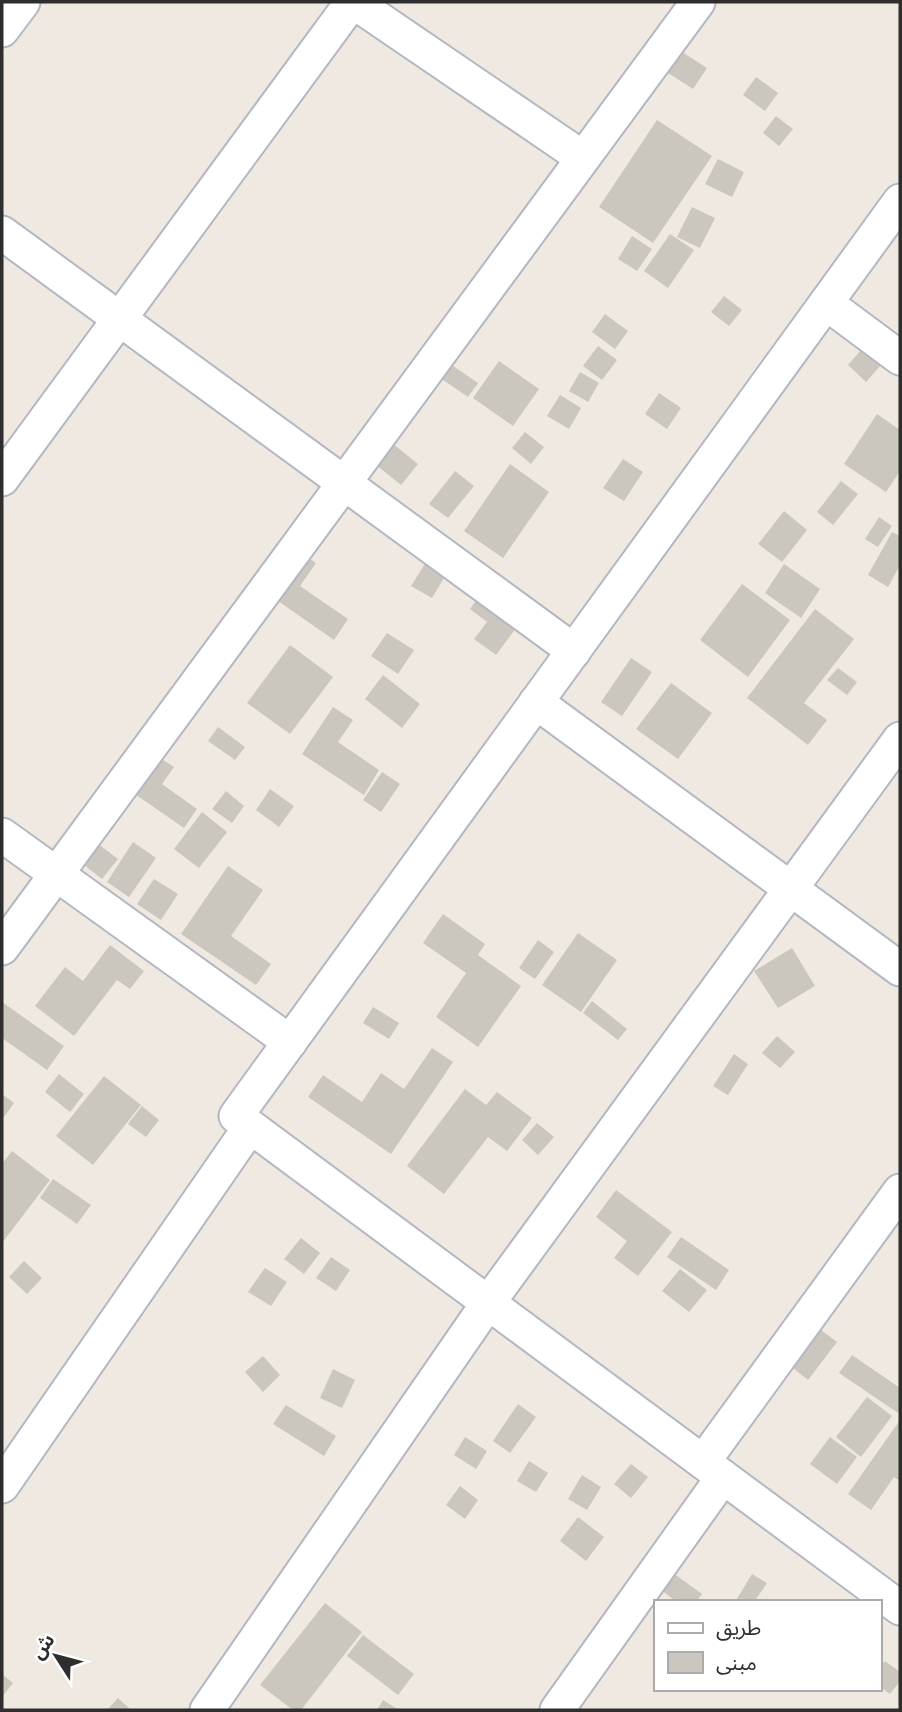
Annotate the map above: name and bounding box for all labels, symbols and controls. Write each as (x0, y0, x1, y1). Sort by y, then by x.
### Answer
legend (654, 1600, 881, 1691)
text: طريق (716, 1613, 761, 1642)
north arrow (21, 1621, 91, 1691)
text: ش (24, 1628, 61, 1665)
text: مبنى (716, 1648, 757, 1677)

